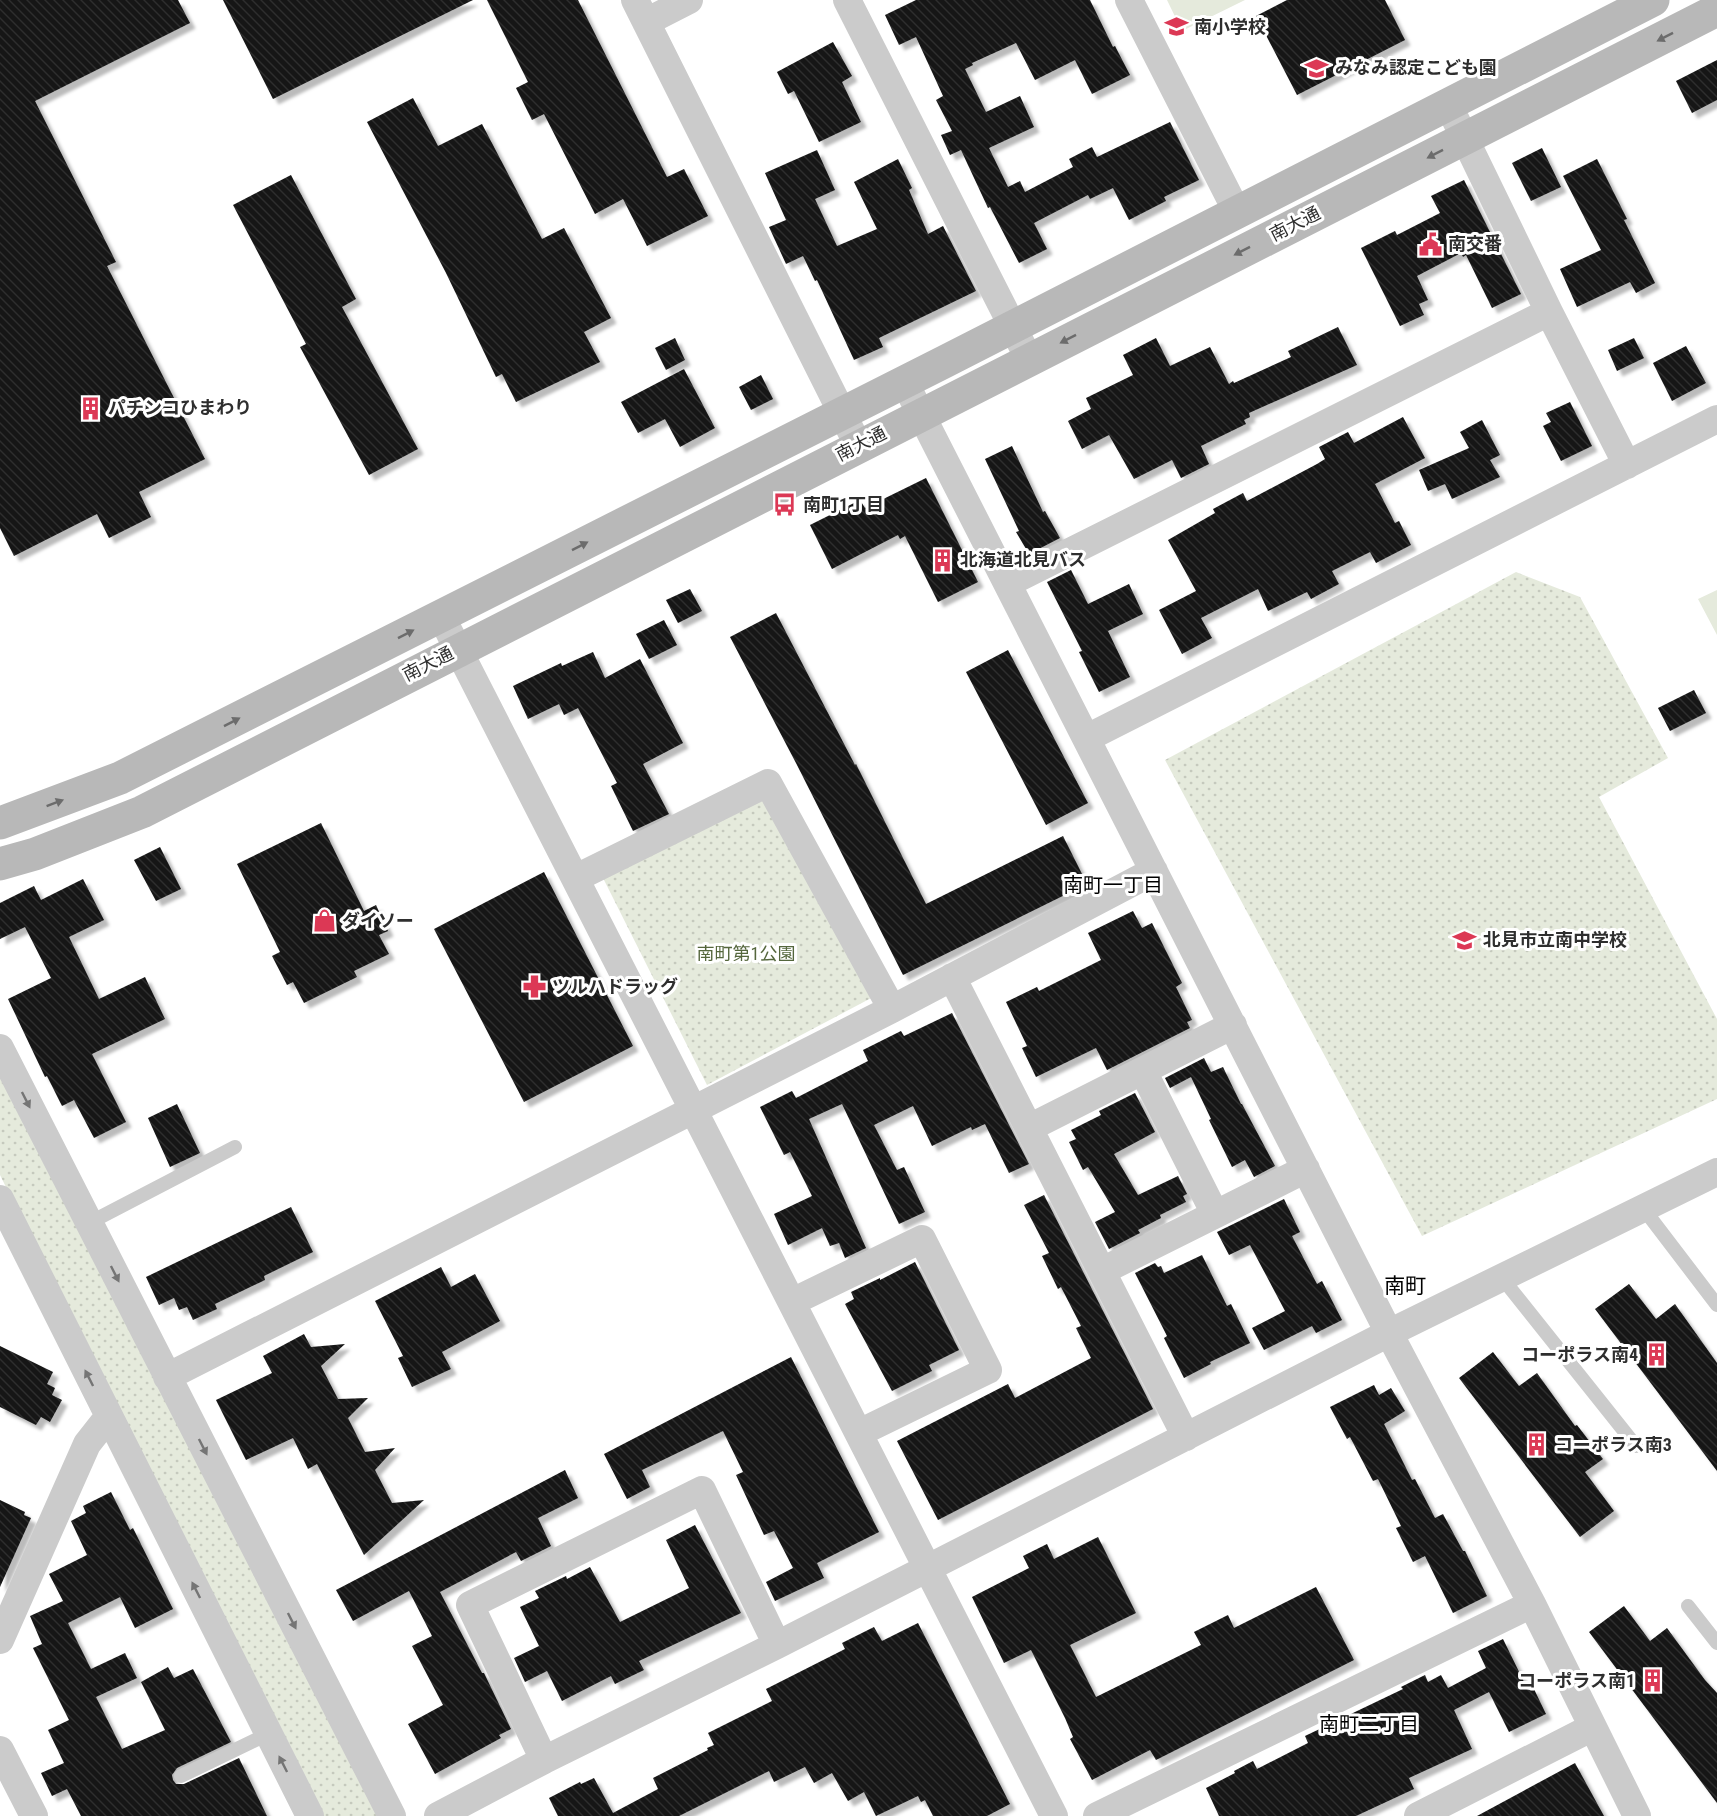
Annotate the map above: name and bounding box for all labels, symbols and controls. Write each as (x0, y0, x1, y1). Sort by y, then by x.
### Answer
school or university icon: 南小学校 (1163, 14, 1189, 40)
place label: 南小学校 (1194, 16, 1266, 37)
one-way arrow (1656, 32, 1673, 42)
school or university icon: みなみ認定こども園 (1304, 55, 1330, 81)
place label: みなみ認定こども園 (1335, 57, 1497, 78)
one-way arrow (1426, 149, 1443, 159)
street label: 南大通 (1266, 202, 1324, 245)
public building icon: 南交番 (1417, 231, 1443, 257)
place label: 南交番 (1448, 233, 1502, 254)
one-way arrow (1233, 246, 1250, 256)
one-way arrow (1060, 335, 1077, 344)
building icon: パチンコひまわり (77, 395, 103, 421)
place label: パチンコひまわり (108, 397, 252, 418)
street label: 南大通 (832, 422, 890, 465)
bus stop icon: 南町1丁目 (772, 492, 798, 518)
place label: 南町1丁目 (803, 494, 884, 515)
one-way arrow (572, 541, 589, 551)
building icon: 北海道北見バス (929, 547, 955, 573)
place label: 北海道北見バス (960, 549, 1086, 570)
one-way arrow (398, 629, 415, 639)
street label: 南大通 (399, 642, 457, 685)
one-way arrow (223, 717, 241, 727)
one-way arrow (46, 798, 64, 807)
district label: 南町一丁目 (1063, 873, 1163, 897)
shop icon: ダイソー (311, 908, 337, 934)
place label: ダイソー (342, 910, 414, 931)
school or university icon: 北見市立南中学校 (1452, 927, 1478, 953)
place label: 北見市立南中学校 (1483, 929, 1627, 950)
park label: 南町第1公園 (697, 943, 795, 964)
pharmacy icon: ツルハドラッグ (521, 974, 547, 1000)
place label: ツルハドラッグ (552, 976, 678, 997)
one-way arrow (22, 1091, 31, 1108)
one-way arrow (110, 1265, 120, 1282)
district label: 南町 (1384, 1274, 1426, 1298)
building icon: コーポラス南4 (1643, 1342, 1669, 1368)
place label: コーポラス南4 (1521, 1344, 1638, 1365)
one-way arrow (85, 1369, 94, 1386)
building icon: コーポラス南3 (1524, 1432, 1550, 1458)
place label: コーポラス南3 (1555, 1434, 1672, 1455)
one-way arrow (199, 1439, 208, 1456)
one-way arrow (191, 1581, 201, 1598)
one-way arrow (288, 1612, 297, 1629)
building icon: コーポラス南1 (1640, 1668, 1666, 1694)
place label: コーポラス南1 (1518, 1670, 1635, 1691)
district label: 南町二丁目 (1319, 1712, 1419, 1736)
one-way arrow (279, 1755, 288, 1772)

